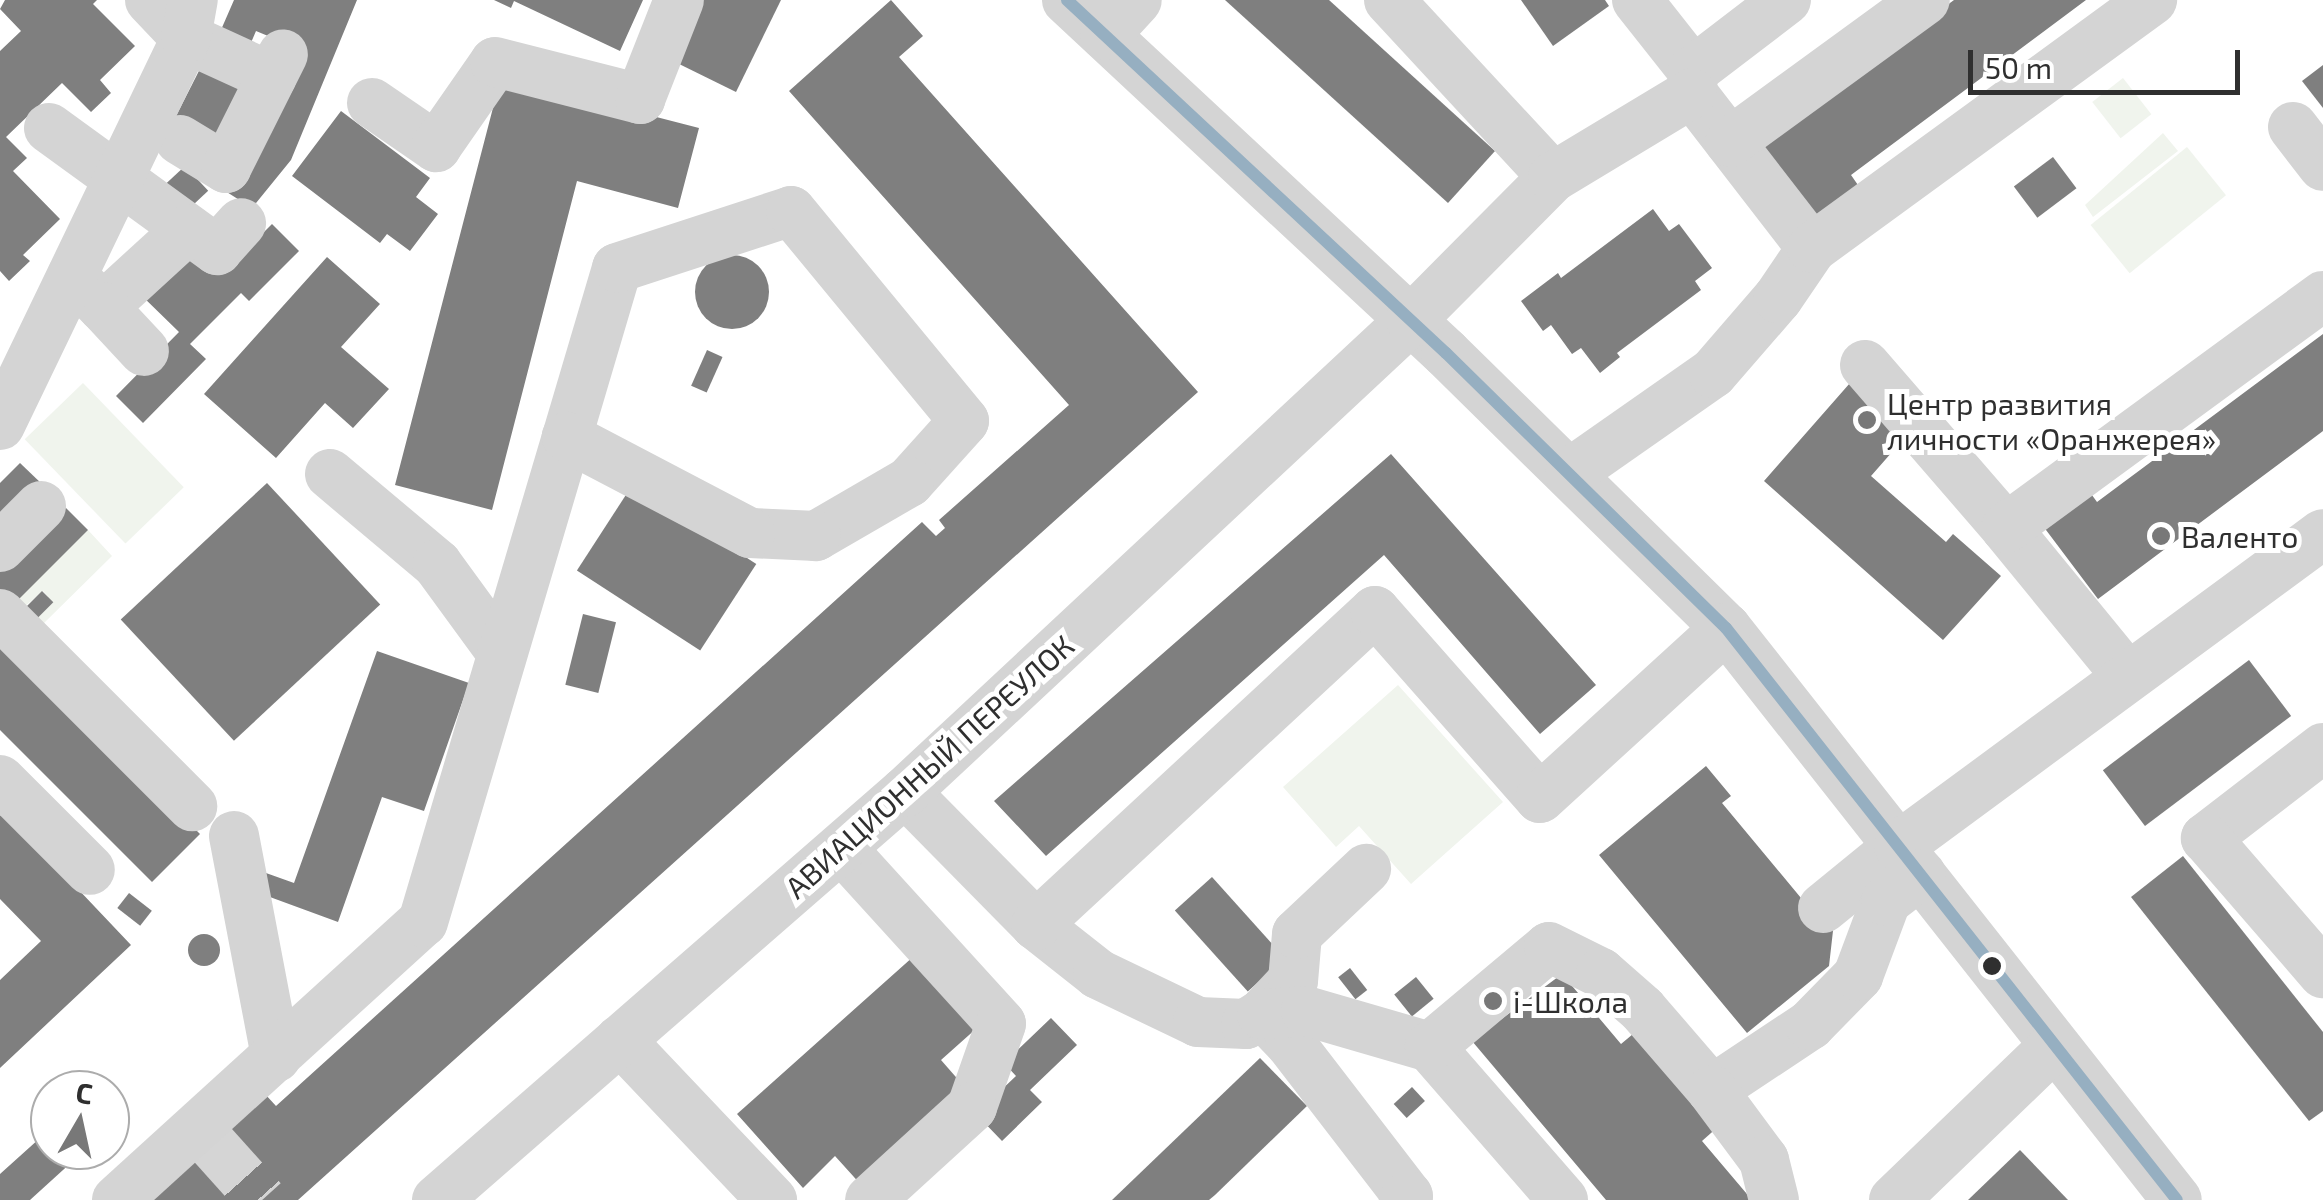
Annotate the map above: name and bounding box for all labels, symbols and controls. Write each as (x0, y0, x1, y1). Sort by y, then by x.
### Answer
scale bar (1973, 30, 2246, 92)
text: 50 m (1985, 49, 2052, 85)
place label: Центр развития личности «Оранжерея» (1887, 385, 2216, 456)
marker: Центр развития личности «Оранжерея» (1856, 409, 1878, 431)
place label: Валенто (2181, 518, 2298, 554)
marker: Валенто (2150, 525, 2172, 547)
street label: АВИАЦИОННЫЙ ПЕРЕУЛОК (777, 627, 1081, 905)
unlabelled marker (1982, 956, 2002, 976)
place label: i-Школа (1513, 983, 1628, 1019)
marker: i-Школа (1482, 990, 1504, 1012)
north arrow (30, 1070, 130, 1170)
text: С (74, 1074, 95, 1110)

